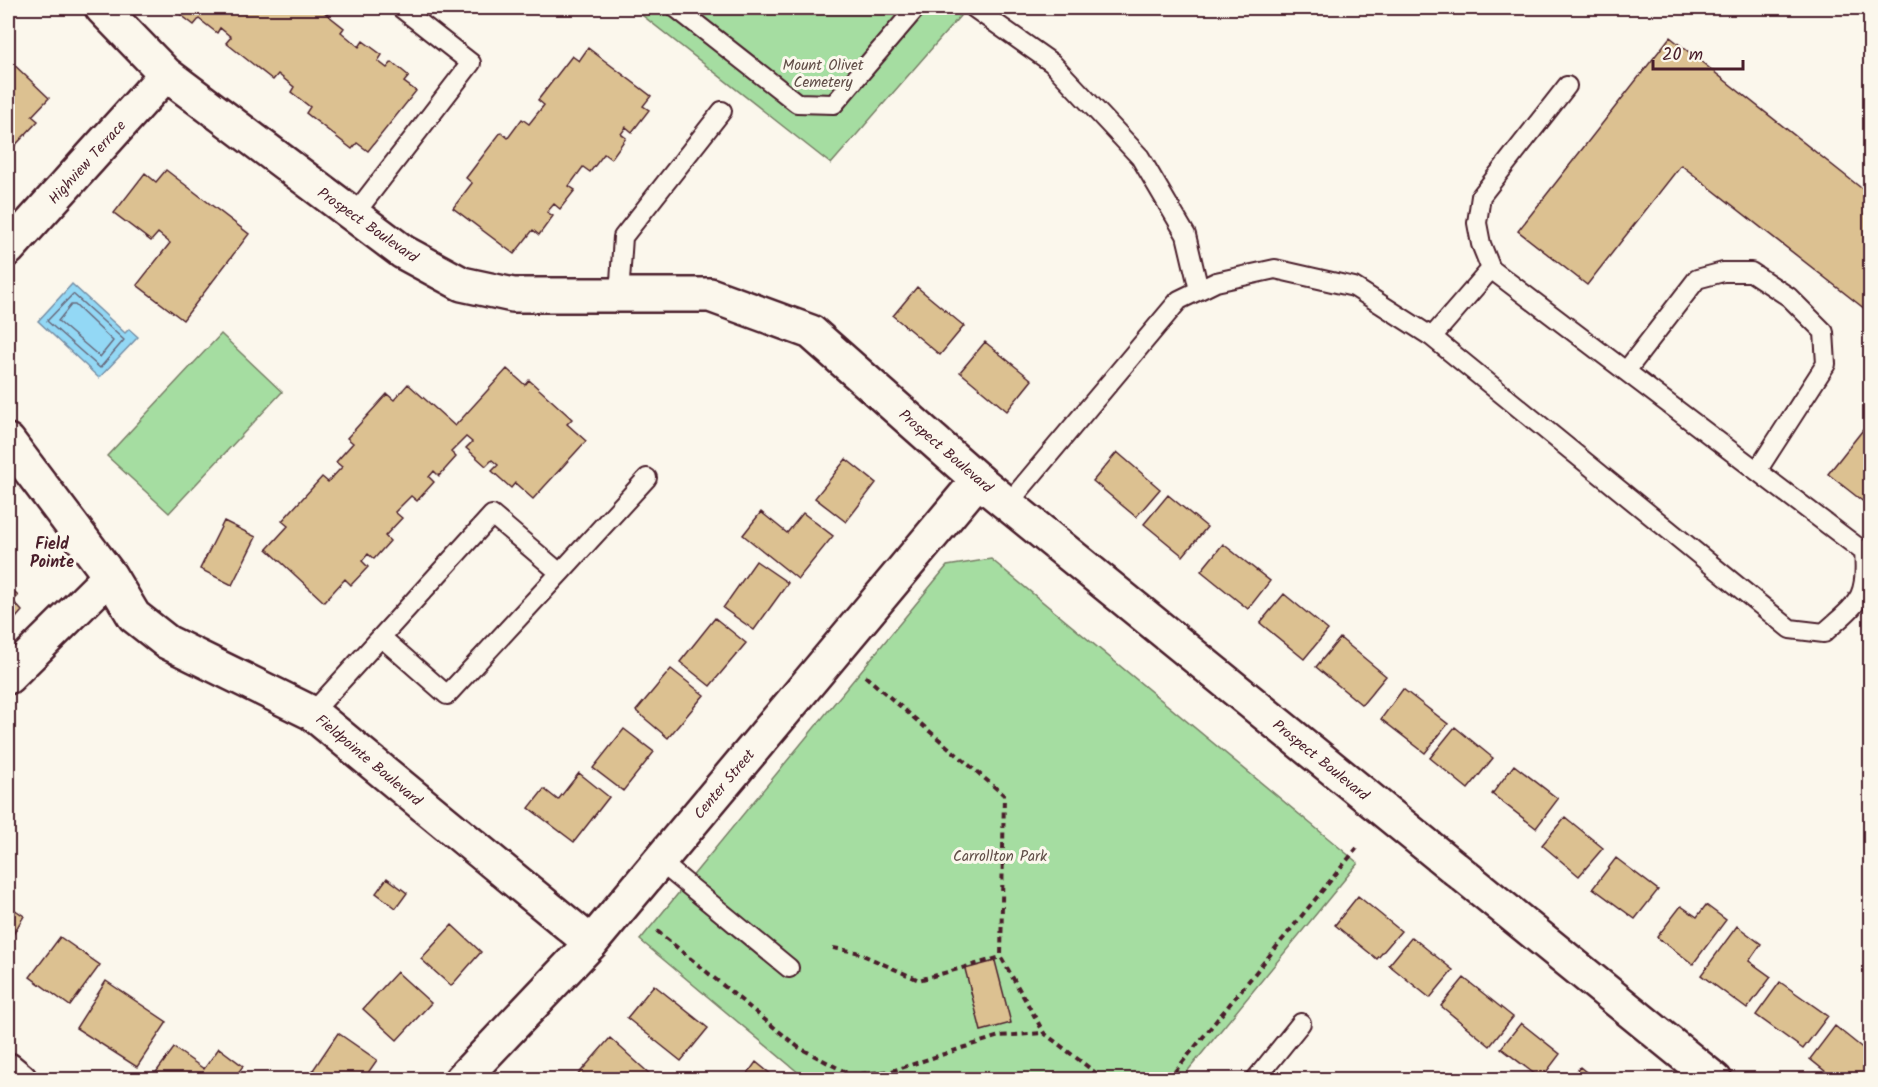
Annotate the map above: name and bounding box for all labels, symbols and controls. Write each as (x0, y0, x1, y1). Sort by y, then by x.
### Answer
scale bar (1653, 33, 1743, 71)
text: 20 m (1662, 41, 1703, 70)
park label: Mount Olivet Cemetery (783, 54, 864, 95)
street label: Highview Terrace (43, 115, 133, 210)
street label: Prospect Boulevard (312, 182, 423, 270)
street label: Prospect Boulevard (893, 404, 998, 500)
district label: Field Pointe (30, 532, 74, 575)
street label: Fieldpointe Boulevard (310, 709, 427, 813)
street label: Prospect Boulevard (1267, 714, 1374, 808)
street label: Center Street (688, 744, 761, 825)
park label: Carrollton Park (953, 845, 1048, 869)

